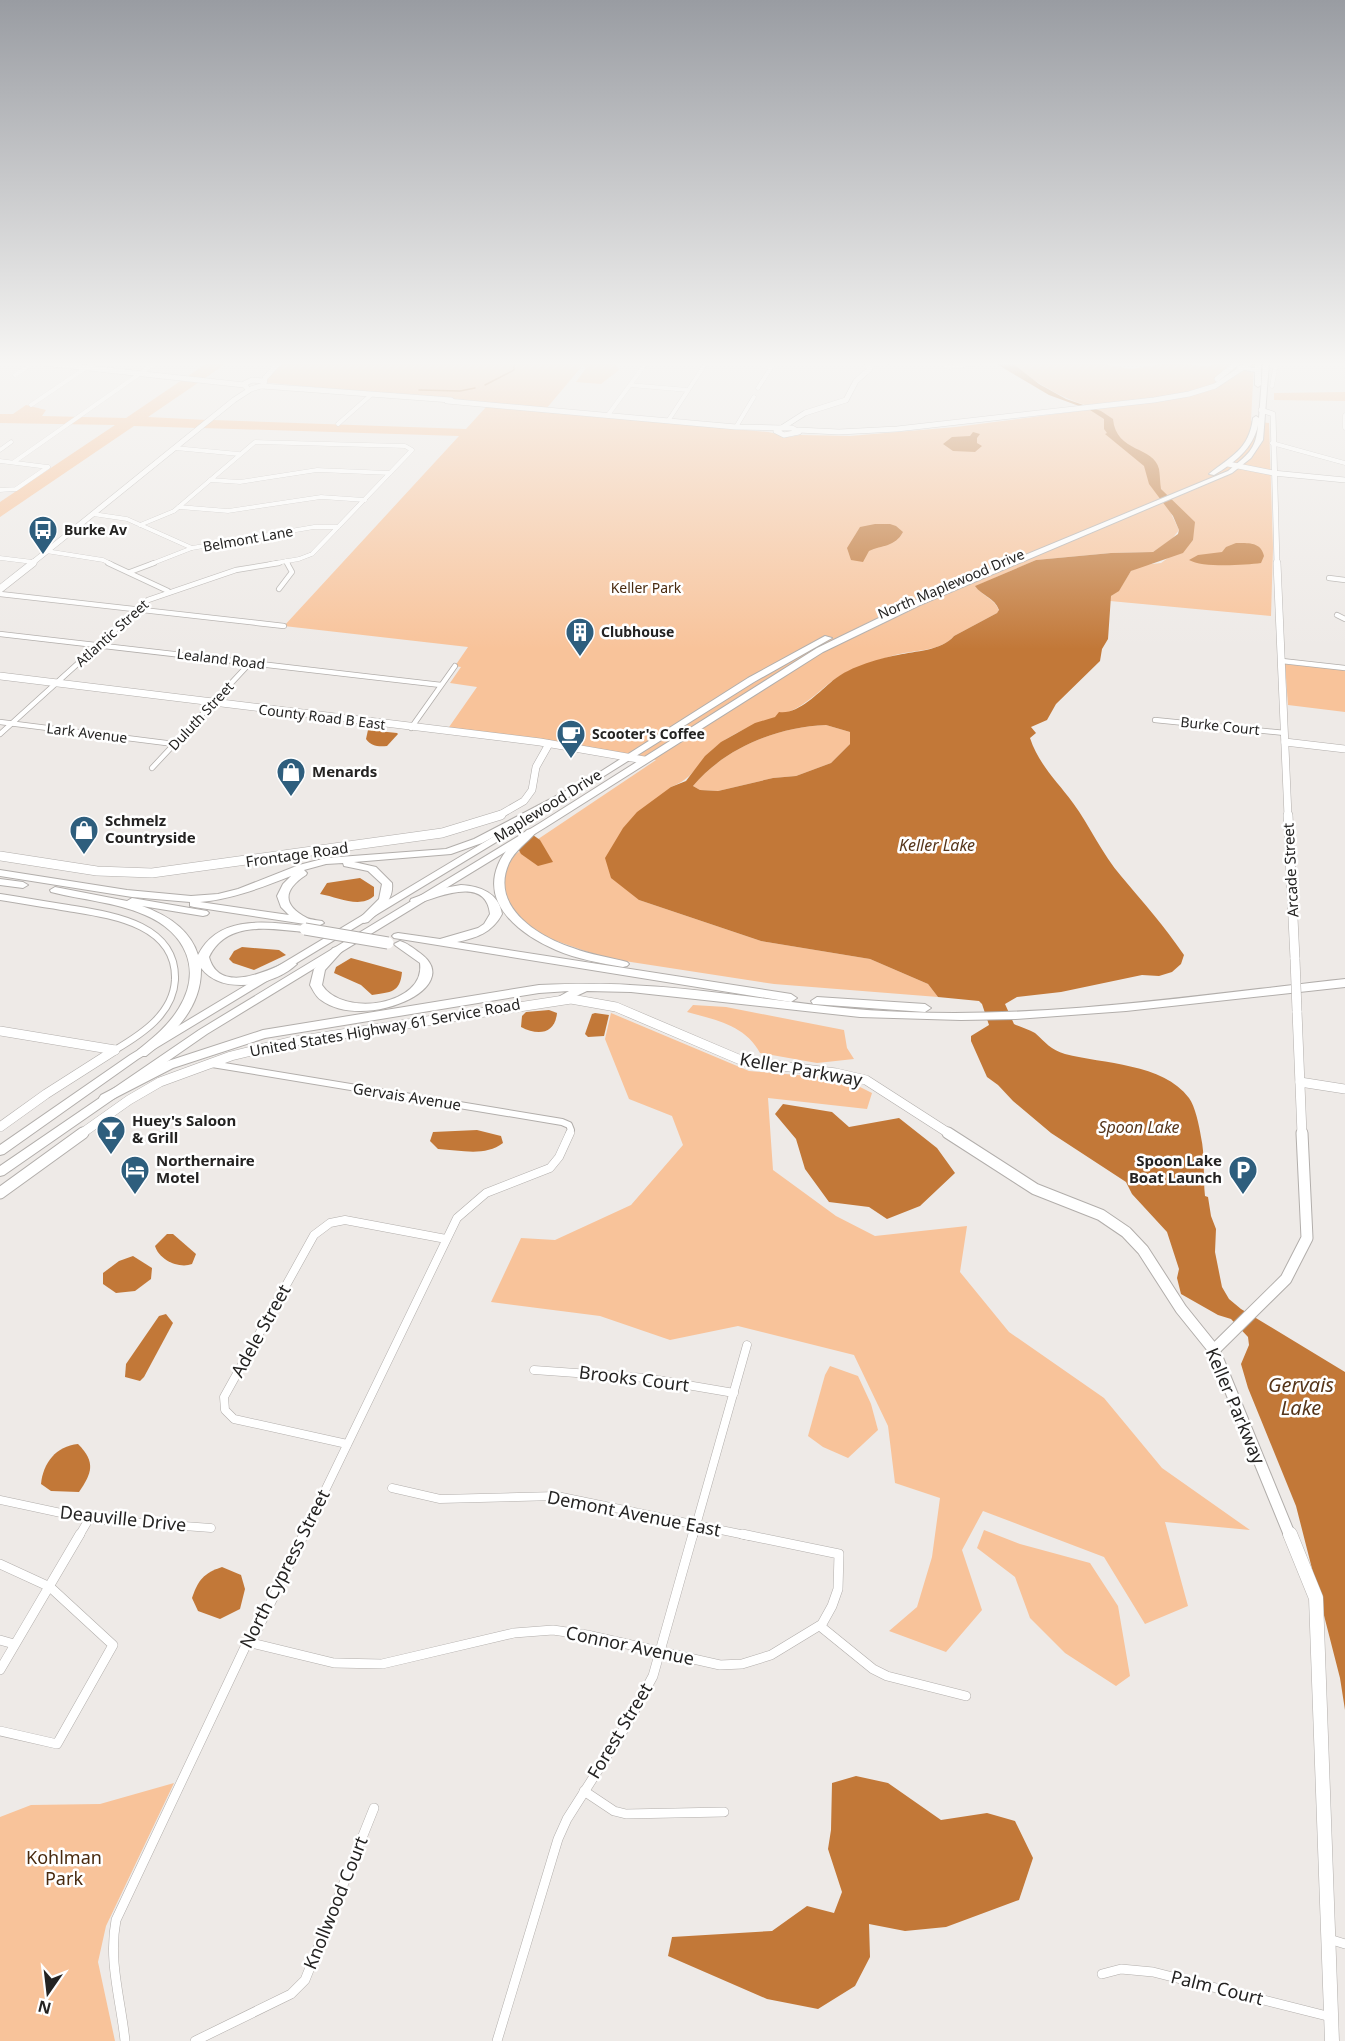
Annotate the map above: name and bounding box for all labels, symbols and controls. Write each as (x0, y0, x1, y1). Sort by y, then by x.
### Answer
bus stop icon: Burke Av (27, 514, 59, 556)
place label: Burke Av (64, 520, 127, 539)
street label: Belmont Lane (201, 521, 295, 556)
street label: North Maplewood Drive (875, 544, 1027, 623)
park label: Keller Park (611, 578, 682, 597)
street label: Atlantic Street (71, 595, 152, 671)
building icon: Clubhouse (564, 616, 596, 658)
place label: Clubhouse (601, 622, 674, 641)
street label: Lealand Road (176, 644, 266, 673)
street label: Duluth Street (164, 677, 237, 754)
street label: County Road B East (257, 699, 387, 734)
street label: Burke Court (1180, 712, 1261, 739)
street label: Lark Avenue (46, 718, 129, 747)
cafe icon: Scooter's Coffee (555, 718, 587, 760)
place label: Scooter's Coffee (592, 724, 705, 743)
shop icon: Menards (275, 756, 307, 798)
place label: Menards (312, 761, 377, 781)
street label: Maplewood Drive (490, 764, 605, 846)
place label: Schmelz Countryside (105, 810, 196, 847)
shop icon: Schmelz Countryside (68, 814, 100, 856)
street label: Arcade Street (1278, 822, 1302, 918)
water label: Keller Lake (899, 834, 975, 856)
street label: Frontage Road (244, 837, 349, 871)
street label: United States Highway 61 Service Road (248, 993, 522, 1061)
street label: Keller Parkway (738, 1046, 865, 1092)
street label: Gervais Avenue (352, 1078, 463, 1114)
place label: Huey's Saloon & Grill (132, 1110, 236, 1147)
bar icon: Huey's Saloon & Grill (95, 1114, 127, 1156)
water label: Spoon Lake (1098, 1116, 1180, 1138)
place label: Northernaire Motel (156, 1150, 255, 1187)
place label: Spoon Lake Boat Launch (1129, 1150, 1222, 1187)
hotel icon: Northernaire Motel (119, 1154, 151, 1196)
parking icon: Spoon Lake Boat Launch (1227, 1154, 1259, 1196)
street label: Adele Street (225, 1279, 296, 1381)
street label: Keller Parkway (1201, 1344, 1272, 1468)
street label: Brooks Court (578, 1359, 691, 1397)
water label: Gervais Lake (1268, 1371, 1334, 1421)
street label: Demont Avenue East (545, 1484, 724, 1542)
street label: North Cypress Street (234, 1485, 335, 1652)
street label: Deauville Drive (59, 1499, 187, 1537)
street label: Connor Avenue (564, 1620, 697, 1670)
street label: Forest Street (581, 1678, 657, 1783)
street label: Knollwood Court (297, 1832, 373, 1973)
park label: Kohlman Park (26, 1845, 102, 1890)
north arrow (18, 1963, 78, 2023)
street label: Palm Court (1169, 1964, 1266, 2010)
text: N (35, 1995, 53, 2020)

